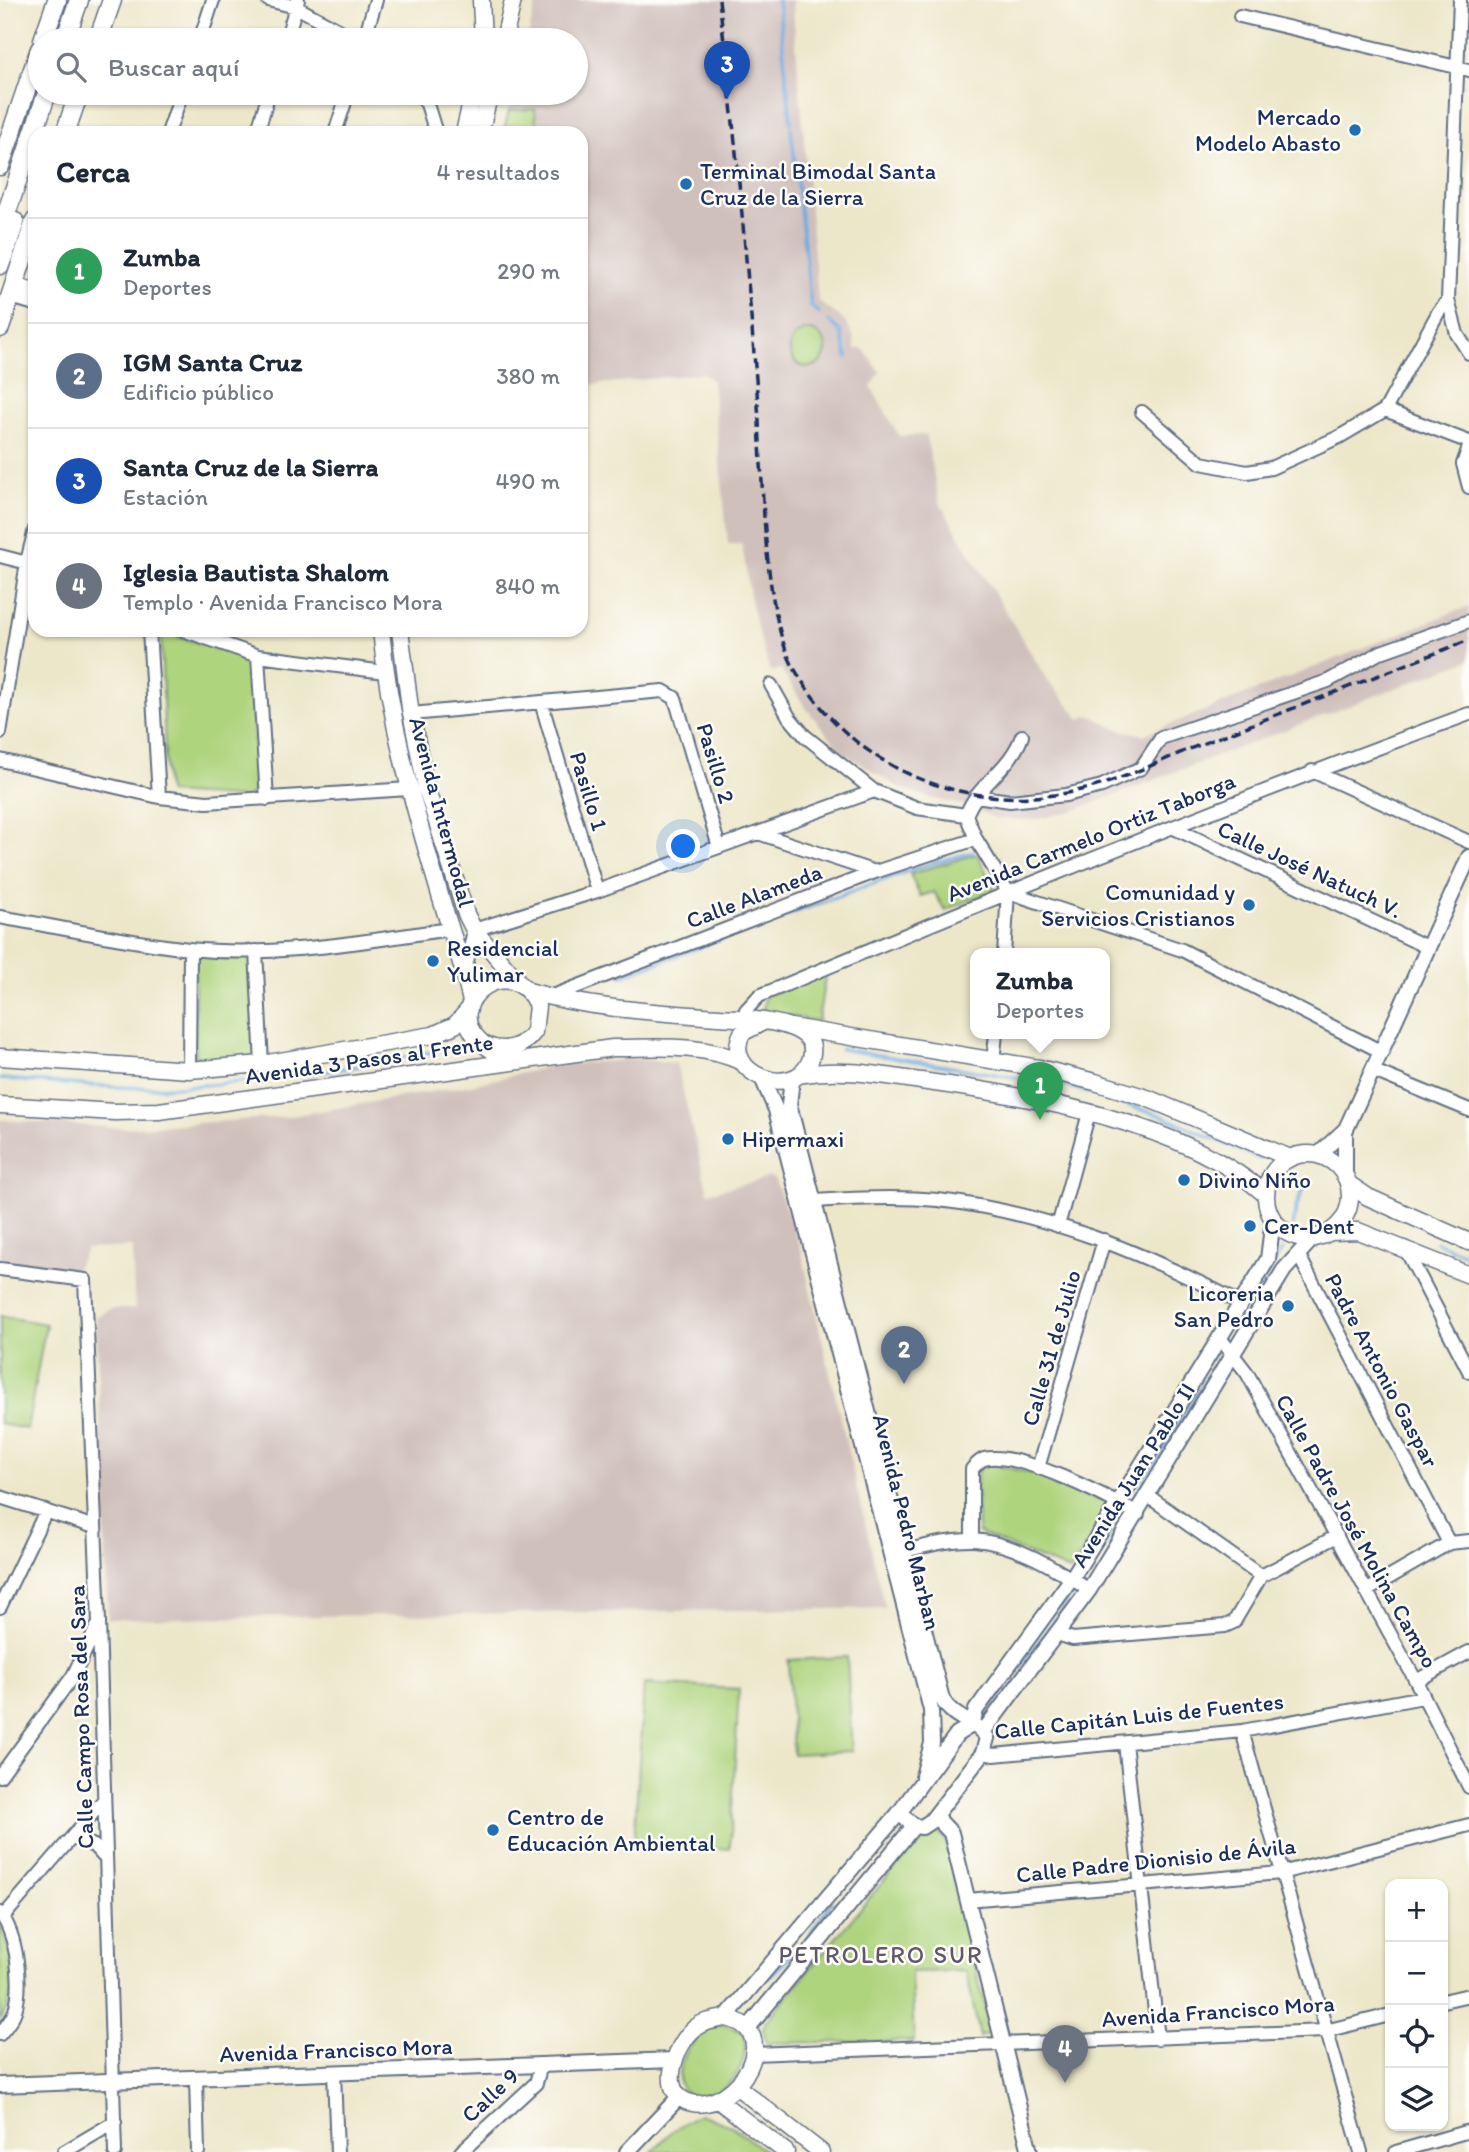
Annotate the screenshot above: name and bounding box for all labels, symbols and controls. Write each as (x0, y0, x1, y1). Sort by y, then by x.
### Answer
search box (28, 28, 588, 105)
pin: 3 (704, 41, 750, 99)
icon: search (52, 48, 90, 86)
text: Buscar aquí (108, 51, 239, 83)
place label: Mercado Modelo Abasto (1195, 103, 1341, 157)
marker: Mercado Modelo Abasto (1347, 122, 1363, 138)
text: Cerca (56, 153, 130, 190)
place label: Terminal Bimodal Santa Cruz de la Sierra (700, 157, 936, 211)
text: 4 resultados (437, 158, 560, 186)
marker: Terminal Bimodal Santa Cruz de la Sierra (678, 176, 694, 192)
text: Zumba (123, 241, 200, 273)
text: 1 (74, 257, 84, 285)
text: 290 m (497, 257, 560, 285)
text: Deportes (123, 273, 212, 301)
text: IGM Santa Cruz (123, 346, 302, 378)
text: 2 (73, 362, 85, 390)
text: 380 m (496, 362, 560, 390)
text: Edificio público (123, 378, 274, 406)
text: Santa Cruz de la Sierra (123, 451, 378, 483)
text: 3 (73, 467, 85, 495)
text: 490 m (495, 467, 560, 495)
text: Estación (123, 483, 208, 511)
text: Iglesia Bautista Shalom (123, 556, 389, 588)
text: 4 (72, 572, 86, 600)
text: 840 m (495, 572, 560, 600)
text: Templo · Avenida Francisco Mora (123, 588, 443, 616)
street label: Avenida Intermodal (403, 714, 481, 911)
street label: Pasillo 2 (691, 719, 741, 807)
street label: Pasillo 1 (564, 748, 614, 834)
street label: Avenida Carmelo Ortiz Taborga (943, 766, 1239, 908)
street label: Calle José Natuch V. (1213, 814, 1407, 924)
your location (666, 829, 700, 863)
street label: Calle Alameda (682, 857, 826, 935)
place label: Comunidad y Servicios Cristianos (1041, 878, 1235, 932)
marker: Comunidad y Servicios Cristianos (1241, 897, 1257, 913)
place label: Residencial Yulimar (447, 934, 559, 988)
popup (970, 948, 1110, 1039)
marker: Residencial Yulimar (425, 953, 441, 969)
text: Zumba (996, 964, 1073, 996)
text: Deportes (996, 996, 1084, 1024)
street label: Avenida 3 Pasos al Frente (243, 1028, 495, 1090)
pin: 1 (1017, 1062, 1063, 1120)
place label: Hipermaxi (742, 1125, 844, 1153)
marker: Hipermaxi (720, 1131, 736, 1147)
place label: Divino Niño (1198, 1166, 1311, 1194)
marker: Divino Niño (1176, 1172, 1192, 1188)
place label: Cer-Dent (1264, 1212, 1355, 1240)
marker: Cer-Dent (1242, 1218, 1258, 1234)
street label: Calle 31 de Julio (1015, 1267, 1087, 1429)
street label: Padre Antonio Gaspar (1319, 1268, 1445, 1472)
place label: Licoreria San Pedro (1174, 1279, 1274, 1333)
marker: Licoreria San Pedro (1280, 1298, 1296, 1314)
pin: 2 (881, 1326, 927, 1384)
street label: Avenida Juan Pablo II (1065, 1378, 1201, 1572)
street label: Calle Padre José Molina Campo (1270, 1389, 1444, 1673)
street label: Avenida Pedro Marban (867, 1411, 947, 1633)
street label: Calle Campo Rosa del Sara (62, 1584, 100, 1850)
street label: Calle Capitán Luis de Fuentes (993, 1687, 1285, 1745)
place label: Centro de Educación Ambiental (507, 1803, 716, 1857)
marker: Centro de Educación Ambiental (485, 1822, 501, 1838)
street label: Calle Padre Dionisio de Ávila (1015, 1831, 1297, 1889)
map controls (1385, 1879, 1448, 2131)
button: + (1385, 1879, 1448, 1942)
district label: PETROLERO SUR (779, 1940, 983, 1969)
button: − (1385, 1942, 1448, 2005)
street label: Avenida Francisco Mora (1101, 1989, 1335, 2033)
button: locate (1385, 2005, 1448, 2068)
pin: 4 (1042, 2025, 1088, 2083)
street label: Avenida Francisco Mora (219, 2032, 453, 2068)
street label: Calle 9 (456, 2062, 524, 2128)
button: layers (1385, 2068, 1448, 2131)

